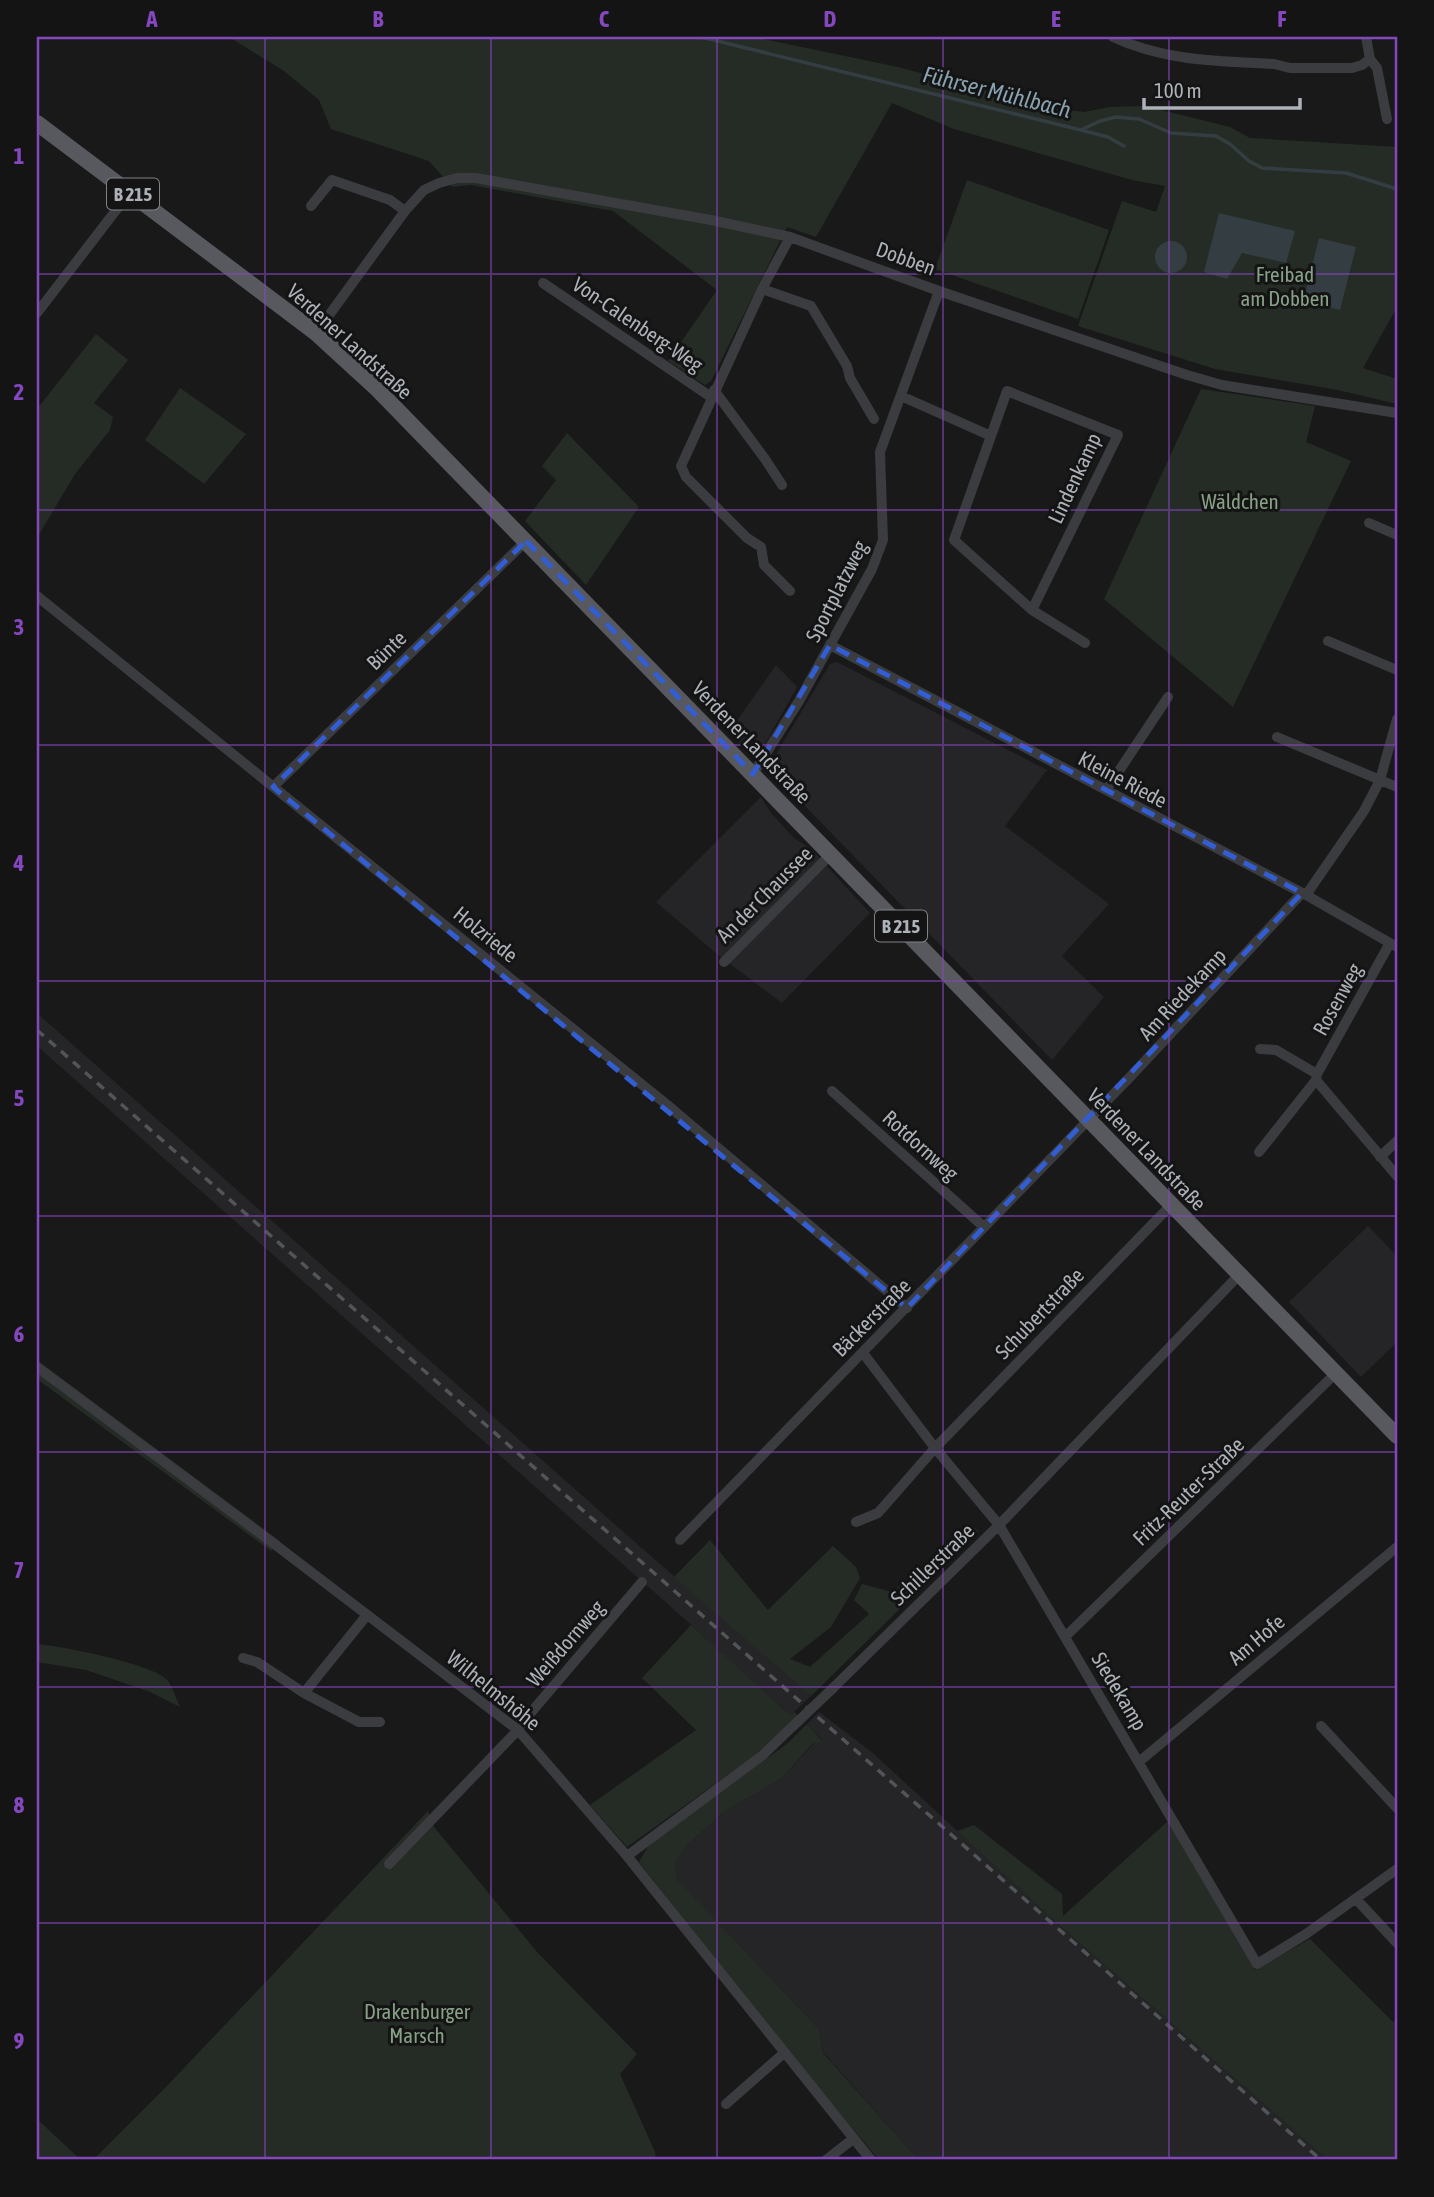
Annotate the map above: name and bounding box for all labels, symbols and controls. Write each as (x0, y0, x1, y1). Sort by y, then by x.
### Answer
text: A (145, 6, 158, 32)
text: B (373, 6, 384, 32)
text: C (599, 6, 610, 32)
text: D (824, 6, 837, 32)
text: E (1051, 6, 1061, 32)
text: F (1277, 6, 1287, 32)
water label: Führser Mühlbach (920, 61, 1074, 123)
scale bar (1144, 66, 1299, 110)
text: 100 m (1154, 78, 1202, 102)
text: 1 (14, 143, 25, 169)
road number: B 215 (107, 178, 159, 210)
street label: Dobben (873, 236, 939, 280)
park label: Freibad am Dobben (1240, 262, 1330, 310)
street label: Von-Calenberg-Weg (568, 272, 708, 376)
street label: Verdener Landstraße (282, 279, 418, 403)
text: 2 (14, 379, 24, 405)
street label: Lindenkamp (1043, 429, 1105, 527)
park label: Wäldchen (1201, 489, 1279, 513)
street label: Sportplatzweg (800, 536, 872, 646)
text: 3 (14, 614, 24, 640)
street label: Bünte (361, 626, 411, 674)
street label: Verdener Landstraße (688, 676, 816, 808)
street label: Kleine Riede (1075, 746, 1171, 812)
street label: An der Chaussee (711, 841, 817, 947)
text: 4 (13, 850, 25, 876)
street label: Holzriede (449, 901, 523, 967)
road number: B 215 (875, 910, 927, 942)
street label: Am Riedekamp (1133, 943, 1231, 1045)
street label: Rosenweg (1307, 959, 1367, 1039)
street label: Verdener Landstraße (1083, 1083, 1211, 1215)
text: 5 (14, 1085, 25, 1111)
street label: Rotdornweg (878, 1105, 964, 1185)
street label: Schubertstraße (990, 1263, 1088, 1363)
street label: Bäckerstraße (827, 1273, 915, 1361)
text: 6 (14, 1321, 25, 1347)
street label: Fritz-Reuter-Straße (1128, 1432, 1248, 1550)
street label: Schillerstraße (885, 1518, 979, 1610)
text: 7 (14, 1557, 24, 1583)
street label: Weißdornweg (521, 1595, 609, 1691)
street label: Am Hofe (1223, 1609, 1289, 1669)
street label: Wilhelmshöhe (442, 1645, 546, 1735)
street label: Siedekamp (1087, 1648, 1153, 1734)
text: 8 (14, 1792, 25, 1818)
park label: Drakenburger Marsch (364, 1999, 471, 2047)
text: 9 (14, 2028, 25, 2054)

